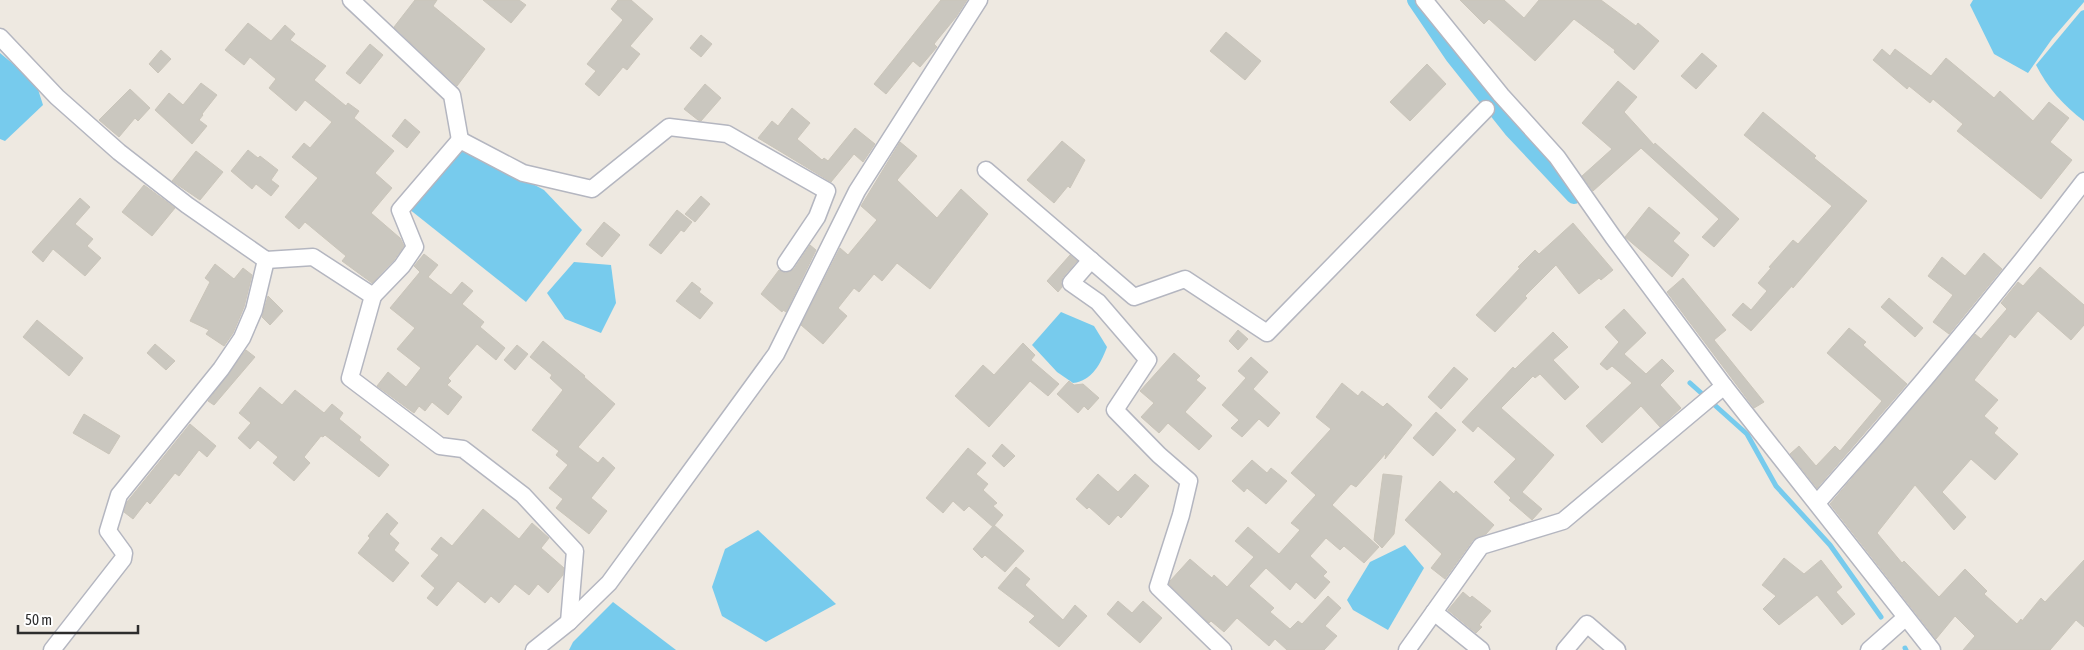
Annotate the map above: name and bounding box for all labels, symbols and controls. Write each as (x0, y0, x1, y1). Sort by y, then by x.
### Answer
scale bar (18, 602, 138, 634)
text: 50 m (25, 611, 52, 628)

